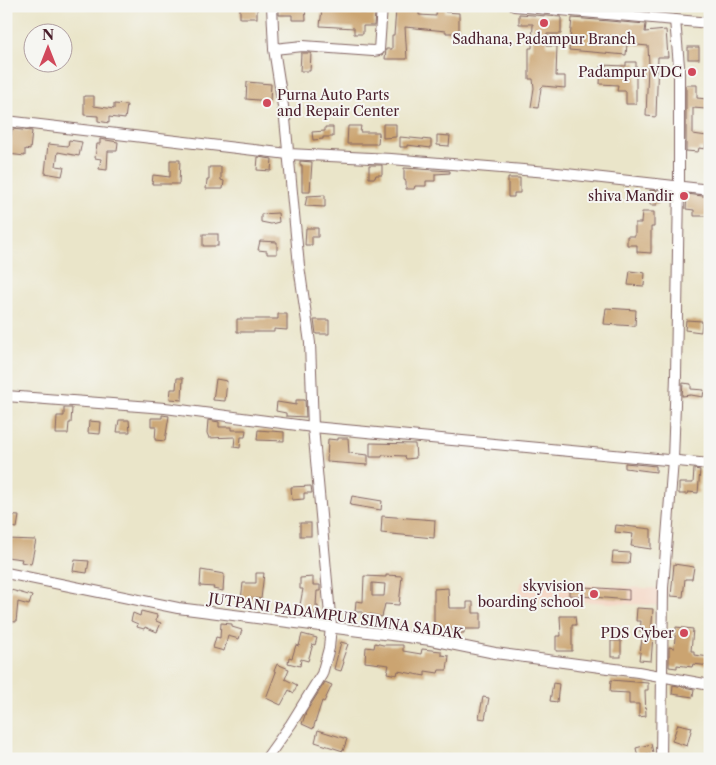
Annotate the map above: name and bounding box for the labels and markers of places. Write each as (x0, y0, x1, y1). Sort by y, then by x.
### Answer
marker: Sadhana, Padampur Branch (538, 17, 550, 29)
place label: Sadhana, Padampur Branch (452, 30, 636, 48)
place label: Padampur VDC (578, 63, 682, 81)
marker: Padampur VDC (686, 66, 698, 78)
place label: Purna Auto Parts and Repair Center (277, 86, 399, 120)
marker: Purna Auto Parts and Repair Center (261, 97, 273, 109)
place label: shiva Mandir (588, 187, 674, 205)
marker: shiva Mandir (678, 190, 690, 202)
place label: skyvision boarding school (478, 577, 584, 611)
marker: skyvision boarding school (588, 588, 600, 600)
place label: PDS Cyber (601, 624, 674, 642)
marker: PDS Cyber (678, 627, 690, 639)

